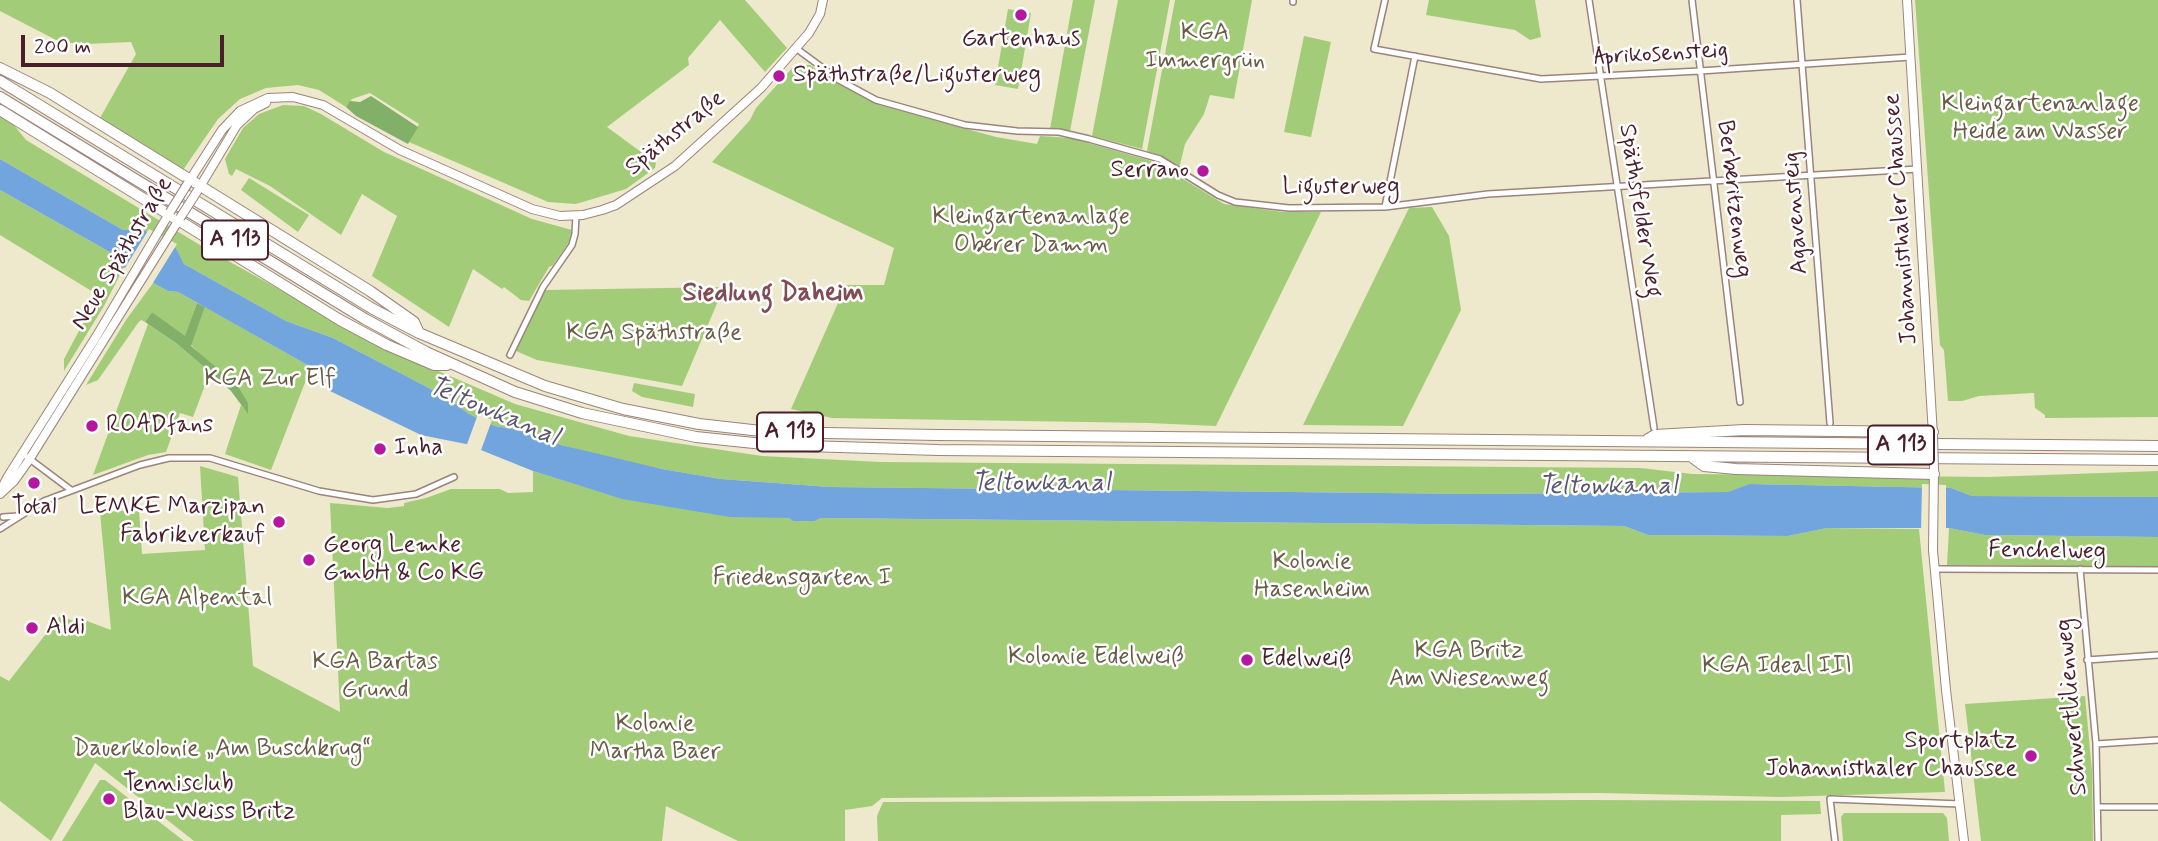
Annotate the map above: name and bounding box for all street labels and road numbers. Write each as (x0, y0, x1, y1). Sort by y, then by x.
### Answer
street label: Aprikosensteig (1593, 37, 1729, 73)
street label: Späthstraße (620, 85, 732, 183)
street label: Johannisthaler Chaussee (1879, 92, 1925, 346)
street label: Berberitzenweg (1709, 119, 1757, 279)
street label: Späthsfelder Weg (1611, 122, 1667, 300)
street label: Agavensteig (1778, 151, 1816, 275)
street label: Neue Späthstraße (66, 172, 180, 336)
street label: Ligusterweg (1282, 174, 1400, 202)
road number: A 113 (202, 220, 268, 260)
road number: A 113 (757, 412, 823, 452)
road number: A 113 (1868, 426, 1934, 464)
street label: Fenchelweg (1988, 537, 2106, 567)
street label: Schwertlilienweg (2051, 617, 2095, 797)

